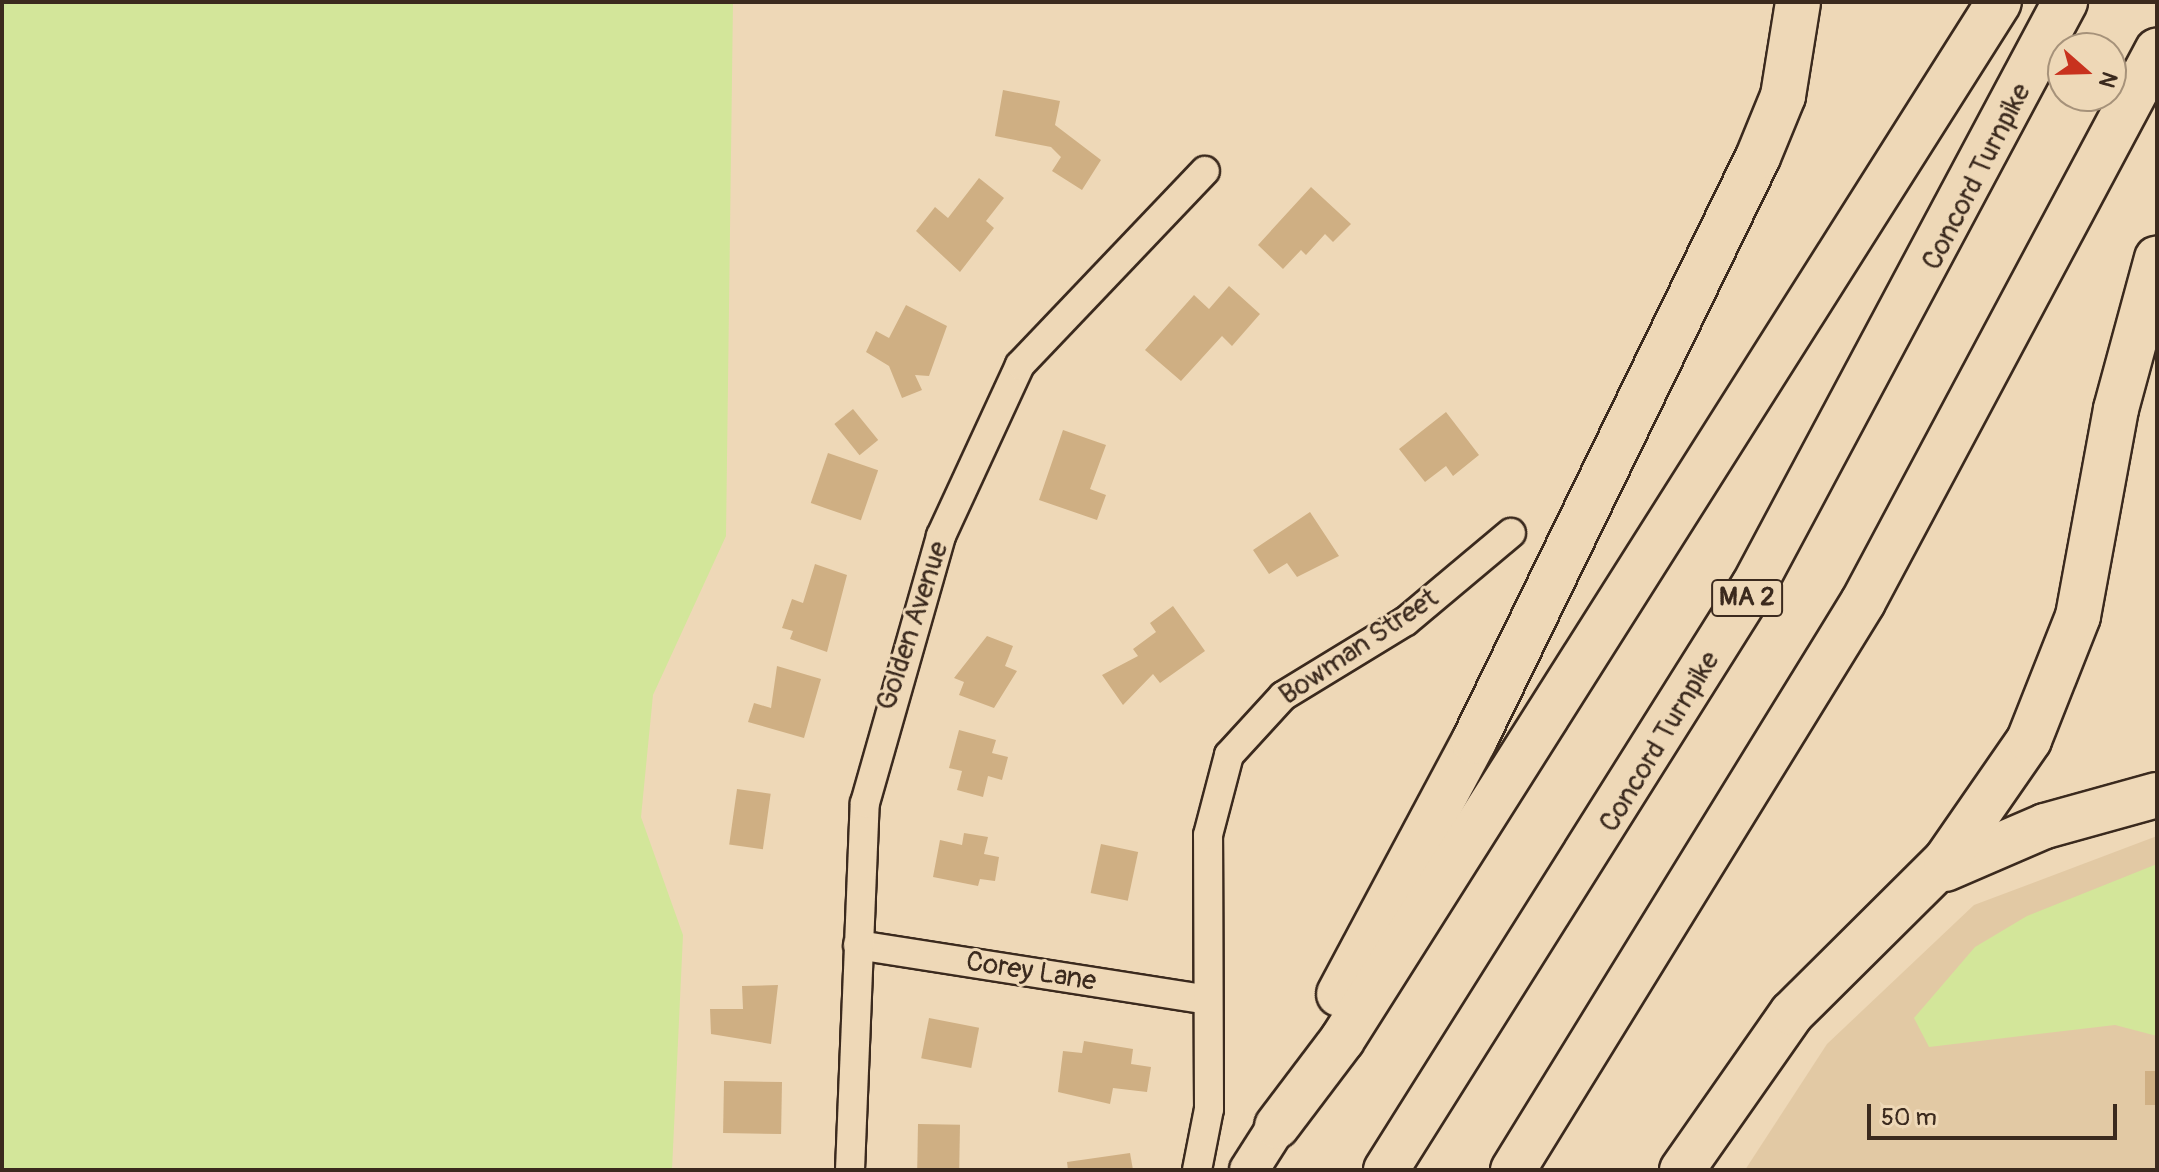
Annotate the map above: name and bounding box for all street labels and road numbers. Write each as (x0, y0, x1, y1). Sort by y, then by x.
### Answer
street label: Concord Turnpike (1916, 78, 2038, 276)
street label: Golden Avenue (870, 537, 956, 715)
road number: MA 2 (1711, 576, 1783, 620)
street label: Bowman Street (1273, 582, 1445, 712)
street label: Concord Turnpike (1593, 646, 1727, 838)
street label: Corey Lane (964, 945, 1098, 999)

